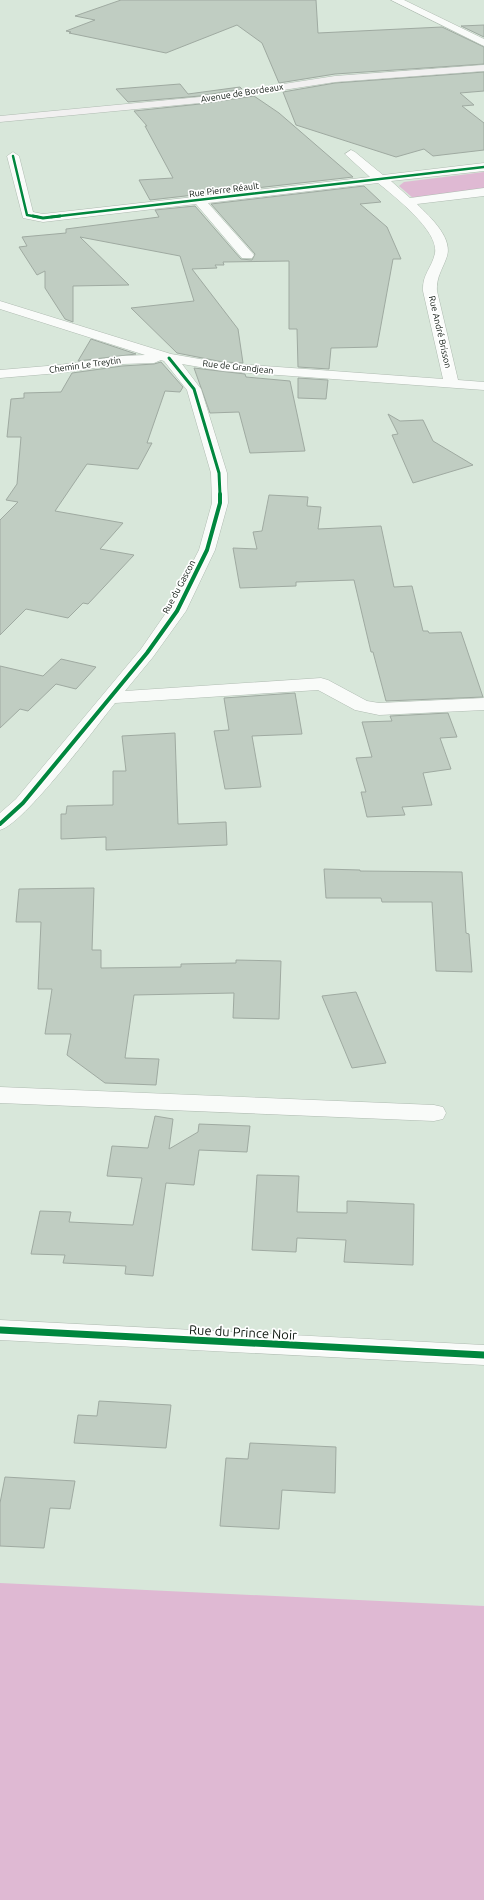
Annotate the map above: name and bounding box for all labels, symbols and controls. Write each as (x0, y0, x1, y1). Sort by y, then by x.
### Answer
street label: Avenue de Bordeaux (200, 81, 285, 104)
street label: Rue Pierre Réault (188, 181, 260, 199)
street label: Rue André Brisson (427, 295, 453, 369)
street label: Chemin Le Treytin (48, 355, 122, 375)
street label: Rue de Grandjean (202, 358, 274, 376)
street label: Rue du Gascon (161, 558, 197, 616)
street label: Rue du Prince Noir (189, 1322, 297, 1342)

